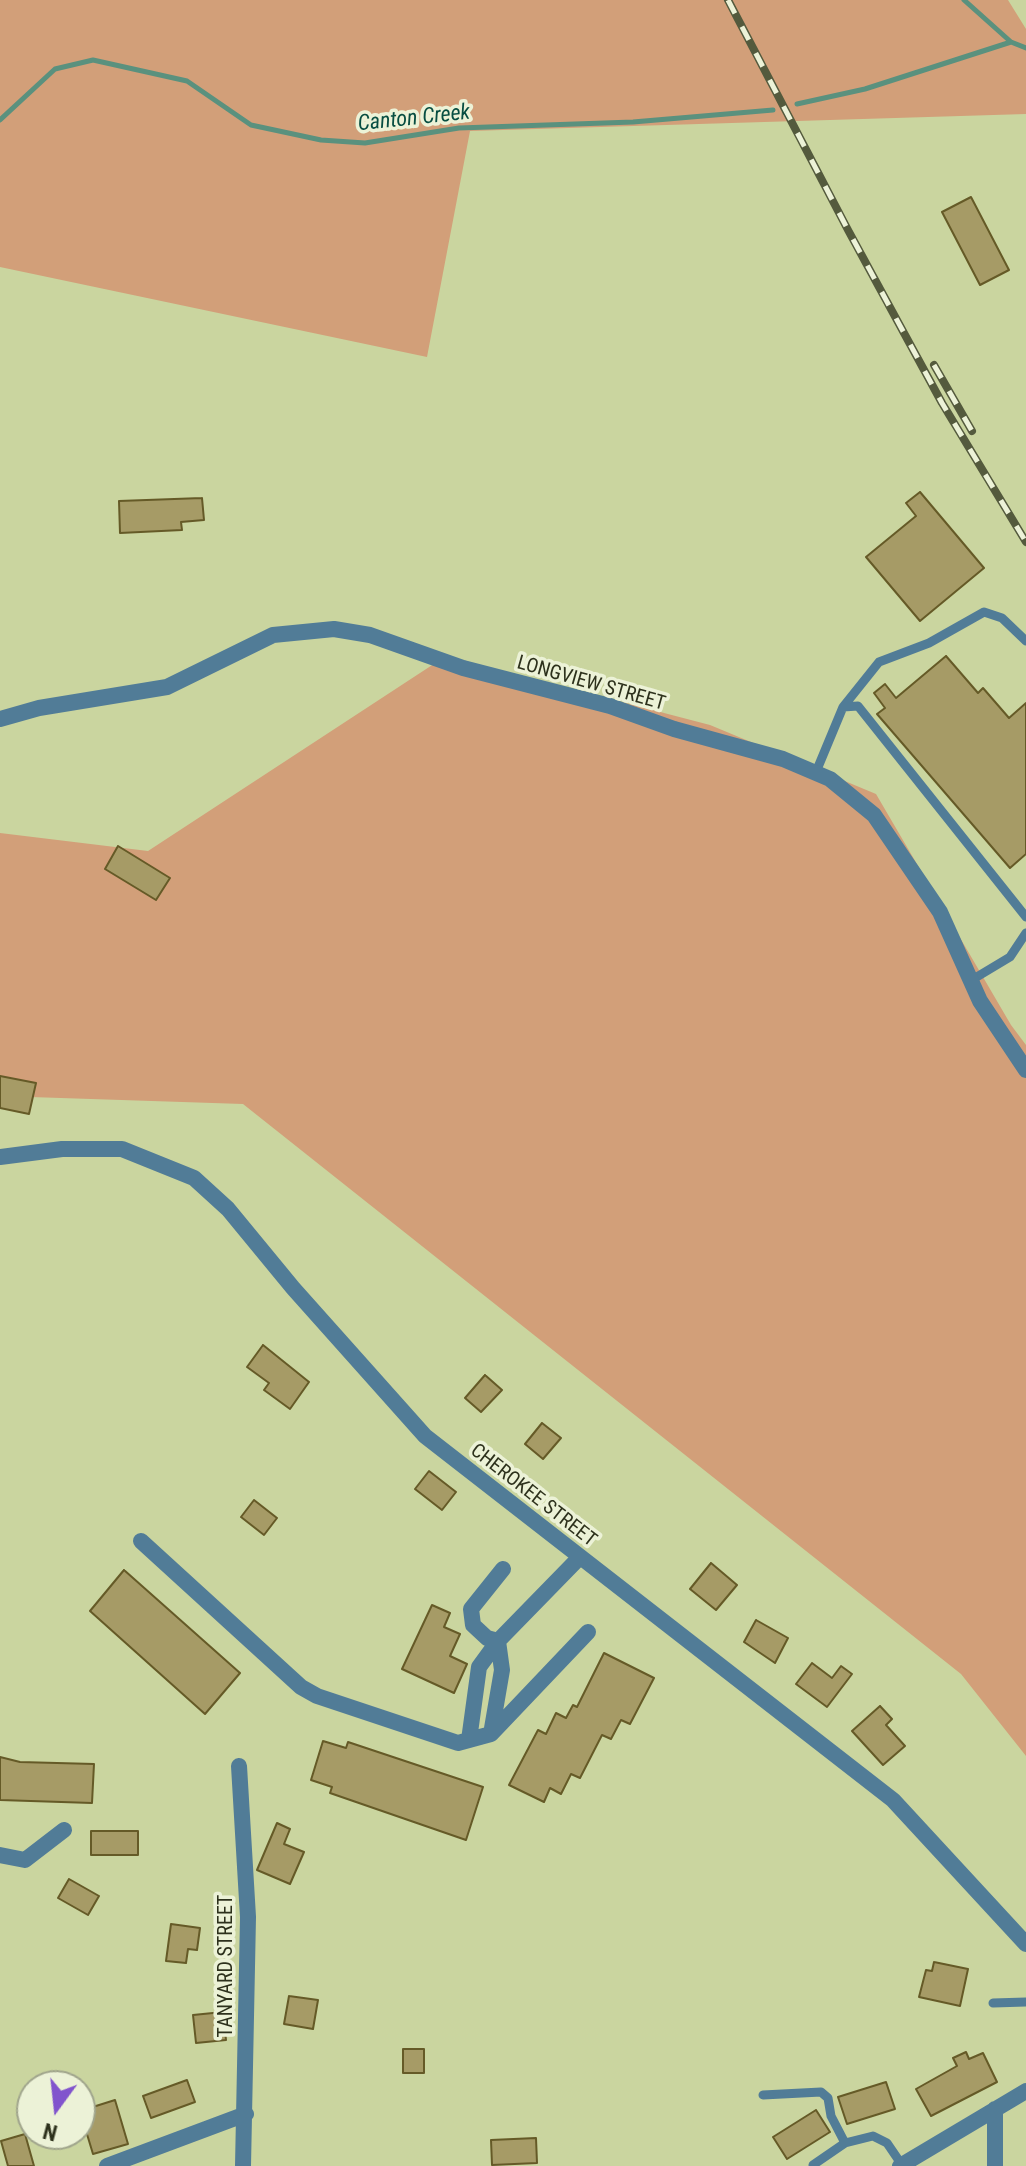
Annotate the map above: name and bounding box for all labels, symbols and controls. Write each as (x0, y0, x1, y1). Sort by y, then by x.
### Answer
water label: Canton Creek (357, 100, 471, 138)
street label: LONGVIEW STREET (514, 651, 668, 717)
street label: CHEROKEE STREET (465, 1439, 601, 1553)
street label: TANYARD STREET (215, 1895, 239, 2037)
north arrow (16, 2070, 96, 2150)
text: N (40, 2118, 60, 2146)

